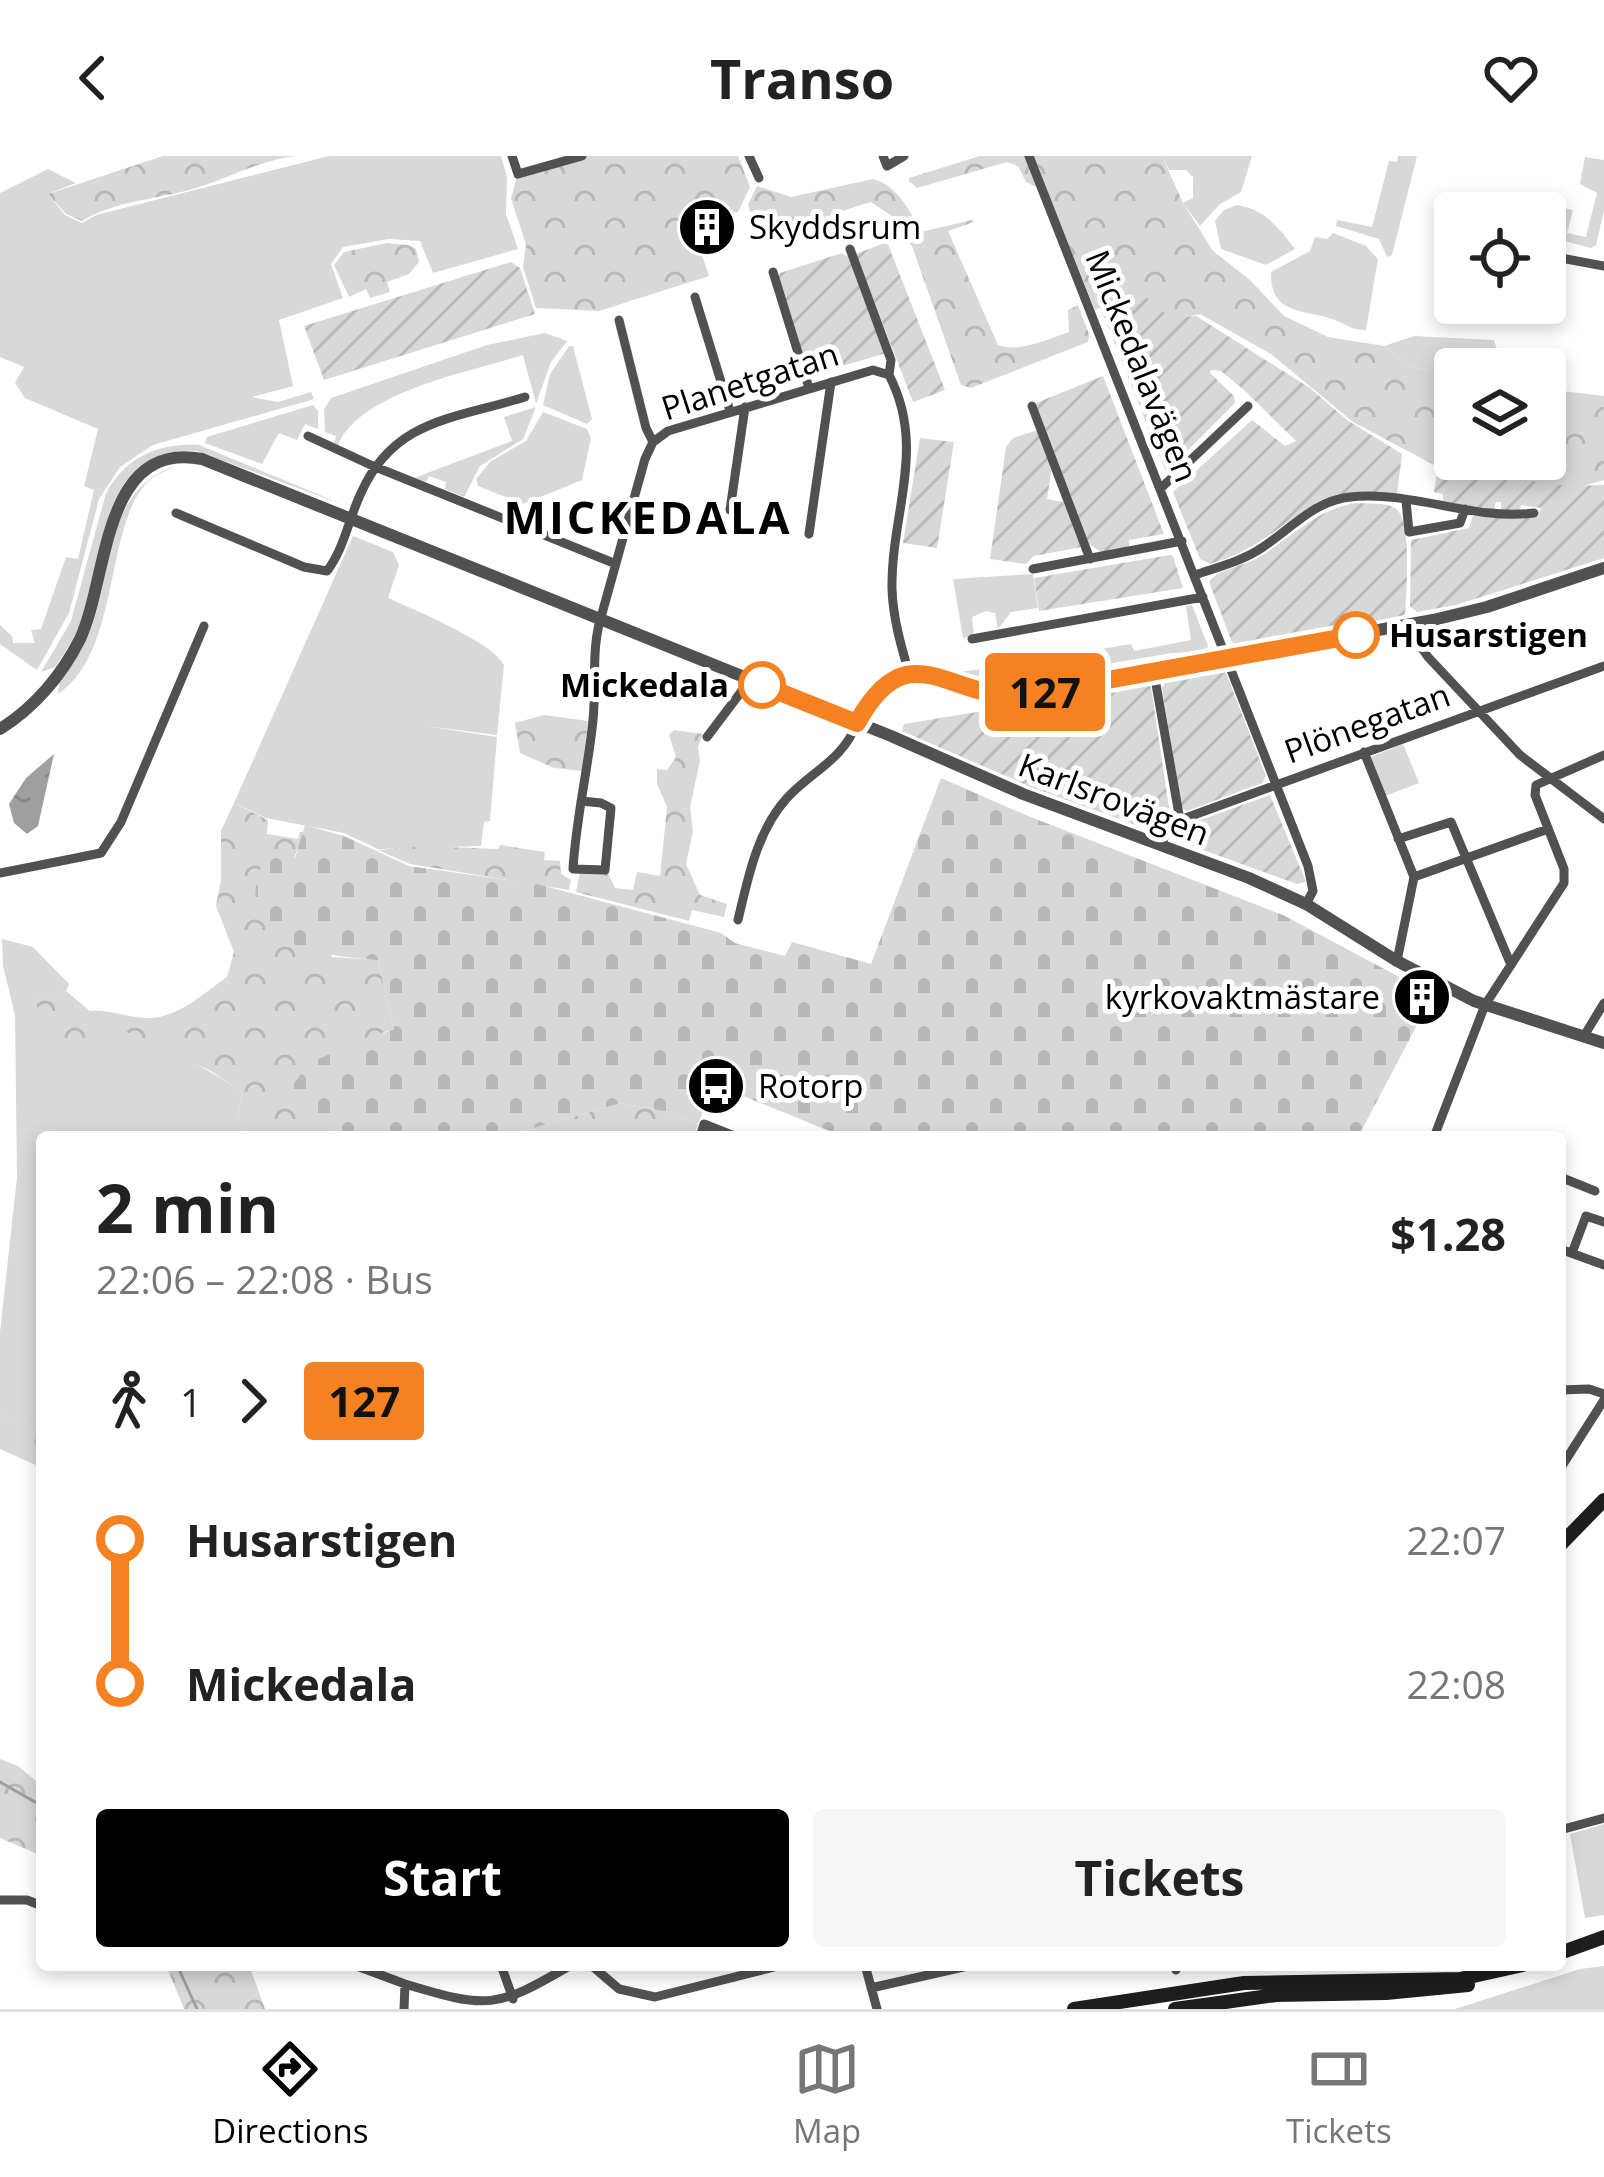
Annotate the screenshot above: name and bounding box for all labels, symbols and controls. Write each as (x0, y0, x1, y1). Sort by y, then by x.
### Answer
text: Transo (710, 41, 894, 115)
icon: back (60, 45, 126, 111)
icon: heart (1478, 45, 1544, 111)
map controls (1434, 192, 1566, 480)
button: locate (1434, 192, 1566, 324)
building icon: Skyddsrum (676, 196, 738, 258)
place label: Skyddsrum (749, 204, 921, 249)
street label: Mickedalavägen (1075, 243, 1209, 488)
street label: Planetgatan (656, 331, 844, 430)
button: layers (1434, 348, 1566, 480)
district label: MICKEDALA (504, 486, 792, 547)
place label: Husarstigen (1389, 612, 1588, 657)
marker: Husarstigen (1334, 613, 1378, 657)
line badge: 127 (976, 653, 1114, 731)
place label: Mickedala (560, 662, 729, 707)
marker: Mickedala (740, 663, 784, 707)
text: 127 (1009, 663, 1081, 720)
street label: Plönegatan (1278, 672, 1456, 773)
street label: Karlsrovägen (1012, 742, 1216, 856)
building icon: kyrkovaktmästare (1391, 966, 1453, 1028)
place label: kyrkovaktmästare (1105, 974, 1380, 1019)
bus stop icon: Rotorp (685, 1055, 747, 1117)
place label: Rotorp (758, 1063, 864, 1108)
text: 2 min (96, 1162, 279, 1252)
text: $1.28 (1390, 1203, 1506, 1264)
text: 22:06 – 22:08 · Bus (96, 1252, 433, 1305)
icon: walk (96, 1368, 162, 1434)
icon: forward (220, 1368, 286, 1434)
text: 127 (328, 1372, 400, 1429)
text: 1 (180, 1375, 202, 1428)
text: Husarstigen (186, 1509, 457, 1570)
text: 22:07 (1407, 1513, 1506, 1566)
text: Mickedala (186, 1653, 416, 1714)
text: 22:08 (1407, 1657, 1506, 1710)
button: Start (96, 1809, 789, 1947)
button: Tickets (813, 1809, 1506, 1947)
tab: Directions (212, 2036, 368, 2153)
tab: Map (793, 2036, 861, 2153)
tab: Tickets (1286, 2036, 1392, 2153)

